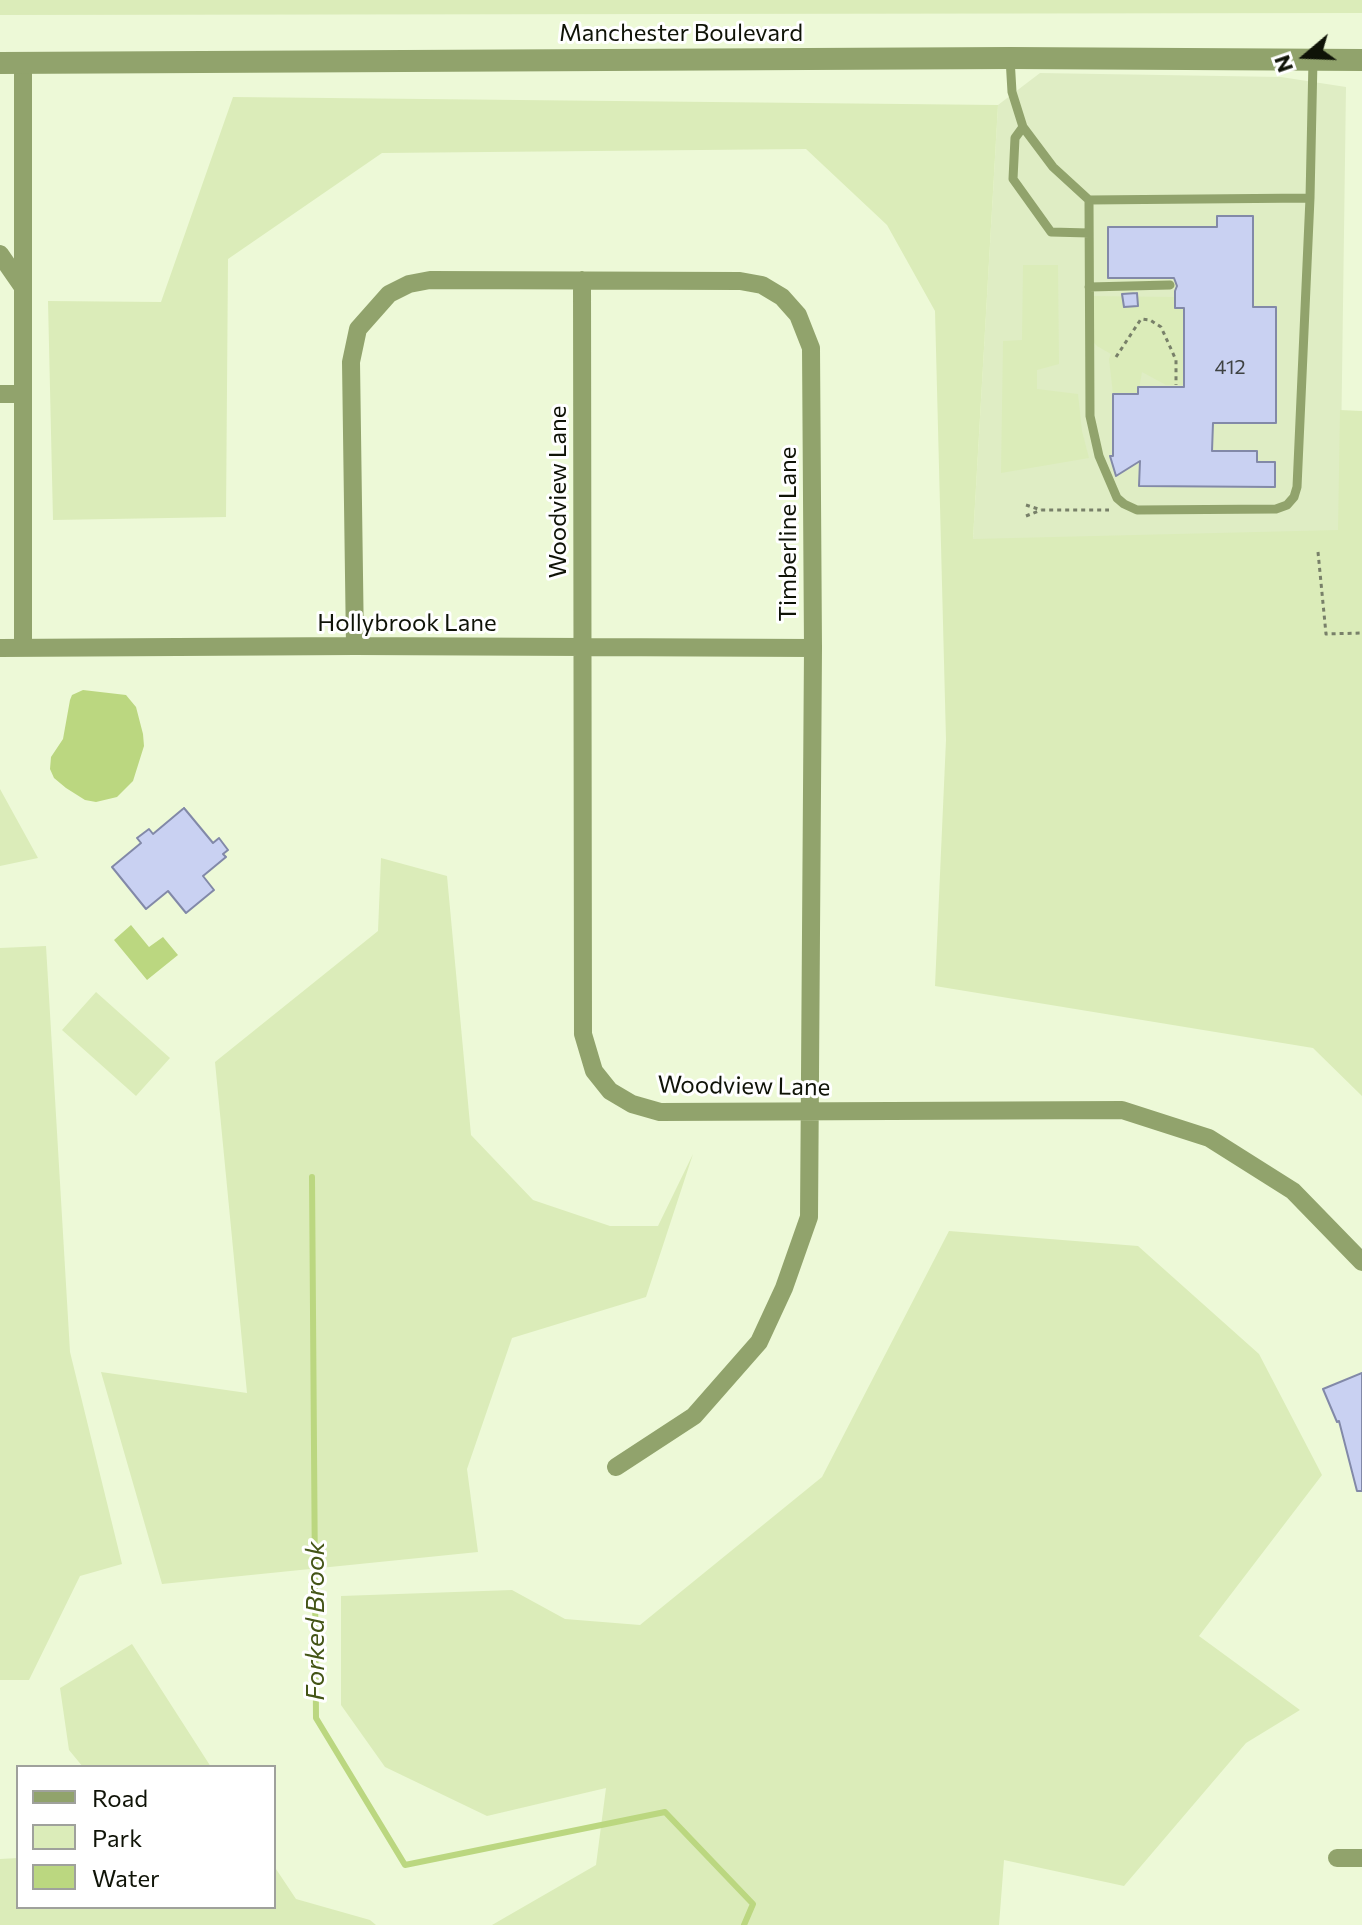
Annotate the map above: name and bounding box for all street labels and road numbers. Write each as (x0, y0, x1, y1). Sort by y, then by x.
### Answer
street label: Manchester Boulevard (559, 19, 803, 47)
street label: Woodview Lane (544, 406, 572, 578)
street label: Timberline Lane (774, 447, 802, 621)
street label: Hollybrook Lane (317, 609, 497, 637)
street label: Woodview Lane (657, 1070, 831, 1102)

